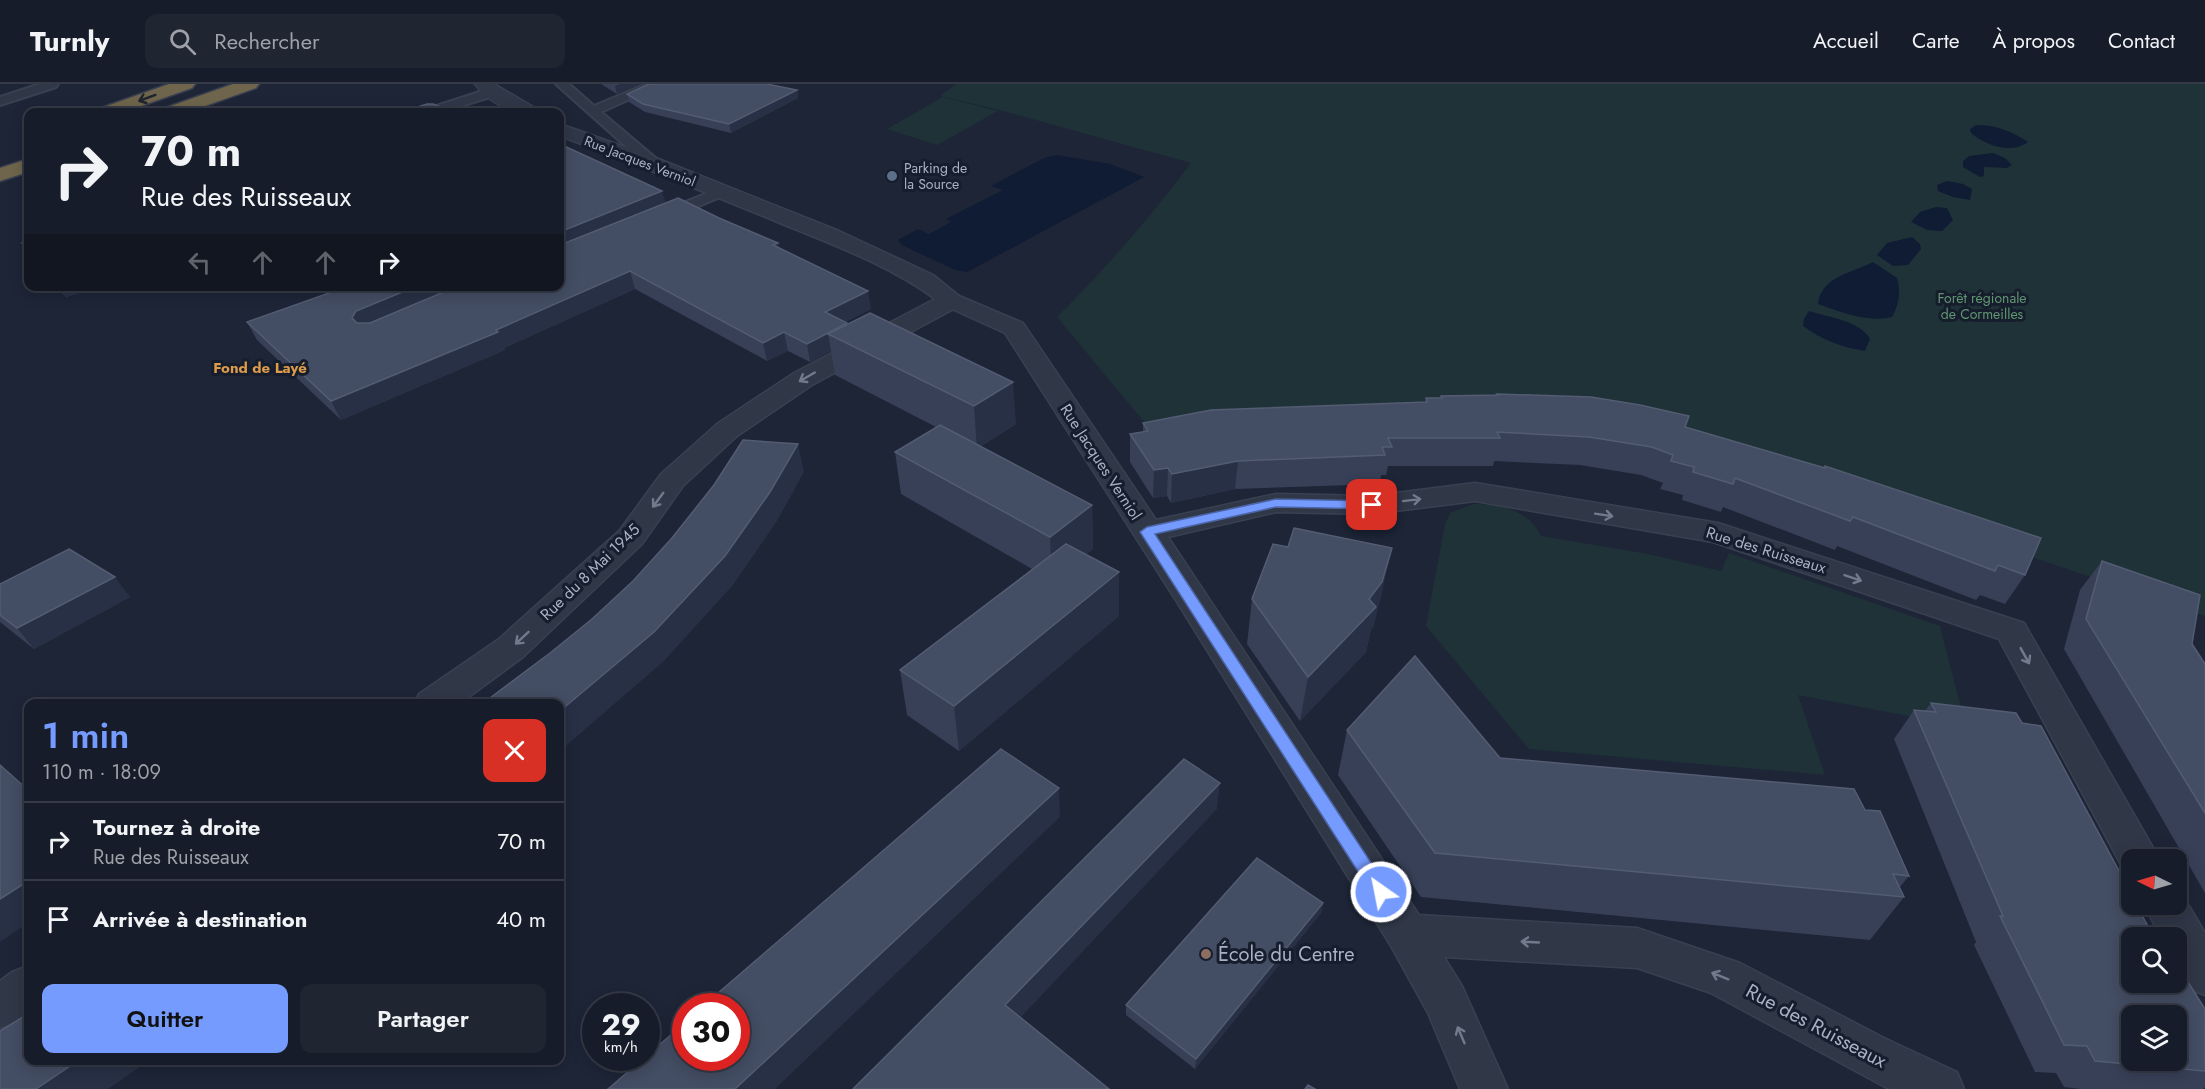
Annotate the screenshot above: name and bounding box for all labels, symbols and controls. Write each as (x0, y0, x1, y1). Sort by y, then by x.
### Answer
search box (145, 14, 565, 68)
text: Turnly (30, 21, 109, 62)
icon: search (166, 25, 199, 58)
text: Rechercher (214, 25, 320, 57)
text: Accueil (1813, 26, 1879, 56)
text: Carte (1912, 26, 1960, 56)
text: À propos (1993, 26, 2075, 56)
text: Contact (2108, 26, 2175, 56)
one-way arrow (138, 94, 157, 105)
text: 70 m (141, 121, 241, 182)
street label: Rue Jacques Verniol (581, 131, 699, 191)
icon: right (42, 132, 120, 210)
place label: Parking de la Source (904, 158, 967, 194)
marker: Parking de la Source (885, 169, 899, 183)
text: Rue des Ruisseaux (141, 177, 351, 216)
icon: left (183, 246, 216, 279)
icon: ahead (246, 246, 279, 279)
icon: ahead (309, 246, 342, 279)
icon: right (372, 246, 405, 279)
park label: Forêt régionale de Cormeilles (1937, 288, 2027, 324)
district label: Fond de Layé (213, 357, 307, 379)
one-way arrow (799, 371, 816, 383)
street label: Rue Jacques Verniol (1055, 399, 1147, 525)
pin (1346, 479, 1397, 530)
icon: arrive (1355, 488, 1388, 521)
one-way arrow (652, 491, 664, 507)
one-way arrow (1401, 494, 1421, 505)
one-way arrow (1594, 509, 1614, 520)
street label: Rue du 8 Mai 1945 (535, 518, 645, 626)
street label: Rue des Ruisseaux (1703, 521, 1829, 579)
one-way arrow (1843, 573, 1862, 584)
one-way arrow (514, 631, 529, 645)
one-way arrow (2020, 647, 2032, 664)
text: 1 min (42, 709, 129, 761)
button: close (483, 719, 546, 782)
text: 110 m · 18:09 (42, 758, 161, 787)
text: Tournez à droite (93, 811, 260, 843)
icon: right (42, 825, 75, 858)
text: 70 m (497, 825, 546, 857)
text: Rue des Ruisseaux (93, 843, 249, 872)
north arrow (2121, 849, 2187, 915)
map controls (2121, 849, 2187, 1071)
position arrow (1349, 860, 1413, 924)
icon: arrive (42, 903, 75, 936)
text: Arrivée à destination (93, 903, 307, 935)
text: 40 m (496, 903, 546, 935)
button: search (2121, 927, 2187, 993)
one-way arrow (1520, 937, 1540, 948)
place label: École du Centre (1218, 940, 1354, 969)
marker: École du Centre (1199, 947, 1213, 961)
one-way arrow (1711, 970, 1730, 981)
street label: Rue des Ruisseaux (1740, 977, 1892, 1076)
button: Quitter (42, 984, 288, 1053)
button: Partager (300, 984, 546, 1053)
speed limit sign: 30 (672, 993, 750, 1071)
text: 29 (601, 1003, 641, 1046)
button: layers (2121, 1005, 2187, 1071)
one-way arrow (1455, 1027, 1466, 1045)
text: km/h (604, 1036, 638, 1058)

